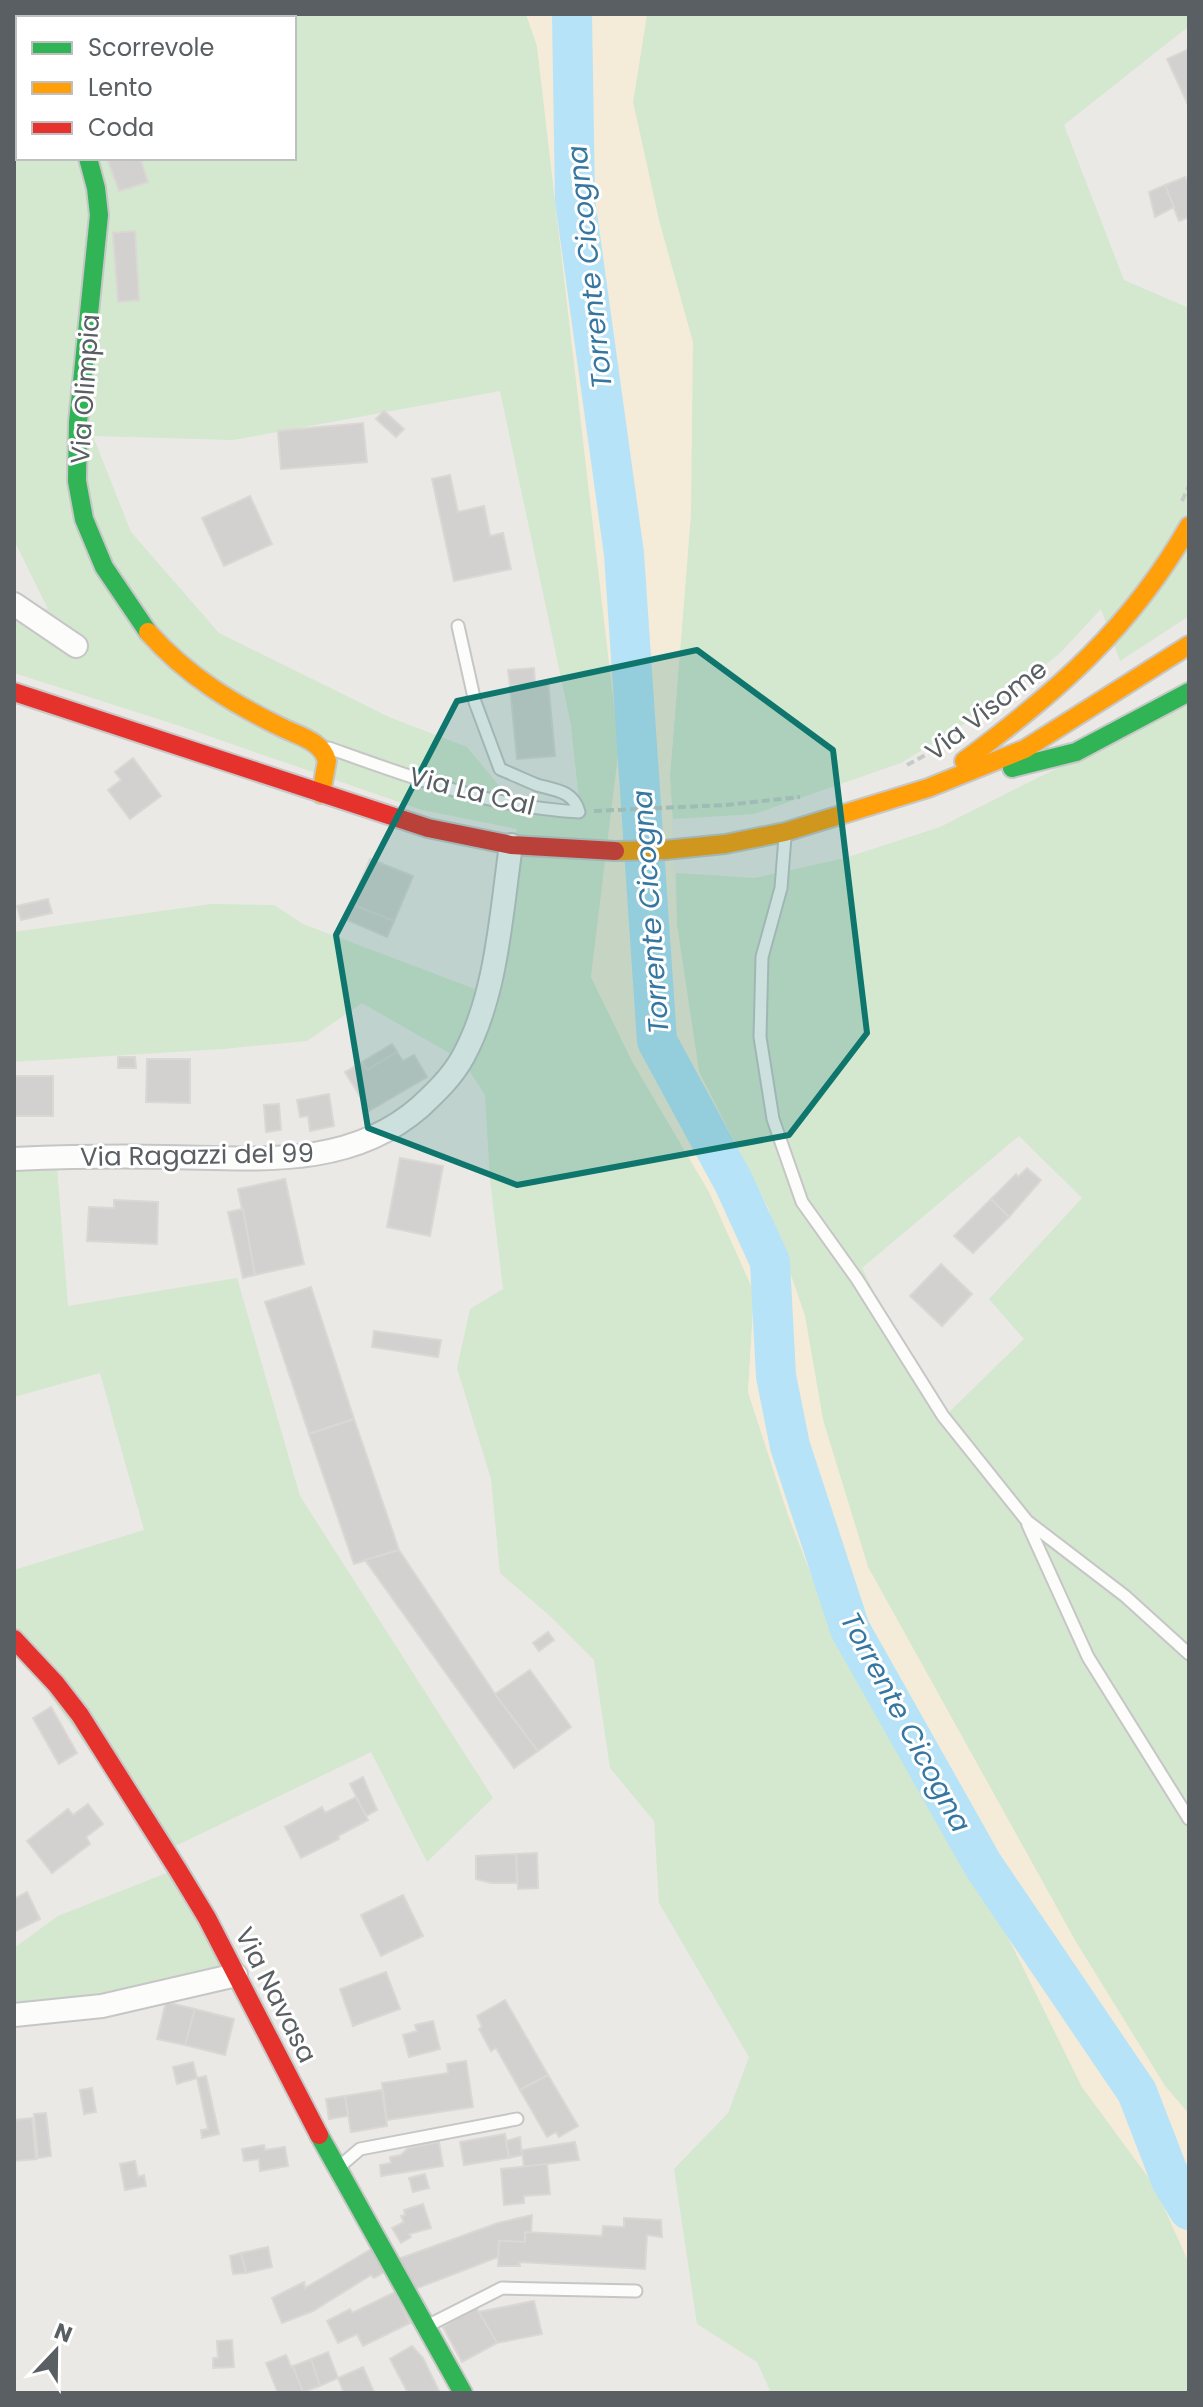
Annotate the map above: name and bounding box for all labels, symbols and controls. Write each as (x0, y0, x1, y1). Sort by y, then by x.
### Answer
legend (16, 16, 296, 160)
text: Scorrevole (88, 31, 214, 64)
text: Lento (88, 71, 153, 104)
text: Coda (88, 111, 154, 144)
water label: Torrente Cicogna (557, 143, 622, 390)
street label: Via Olimpia (62, 313, 108, 465)
street label: Via Visome (918, 651, 1054, 769)
street label: Via La Cal (405, 758, 539, 824)
water label: Torrente Cicogna (623, 789, 678, 1035)
street label: Via Ragazzi del 99 (80, 1135, 314, 1175)
water label: Torrente Cicogna (831, 1605, 980, 1839)
street label: Via Navasa (226, 1921, 326, 2069)
north arrow (16, 2311, 96, 2391)
text: N (50, 2315, 77, 2350)

